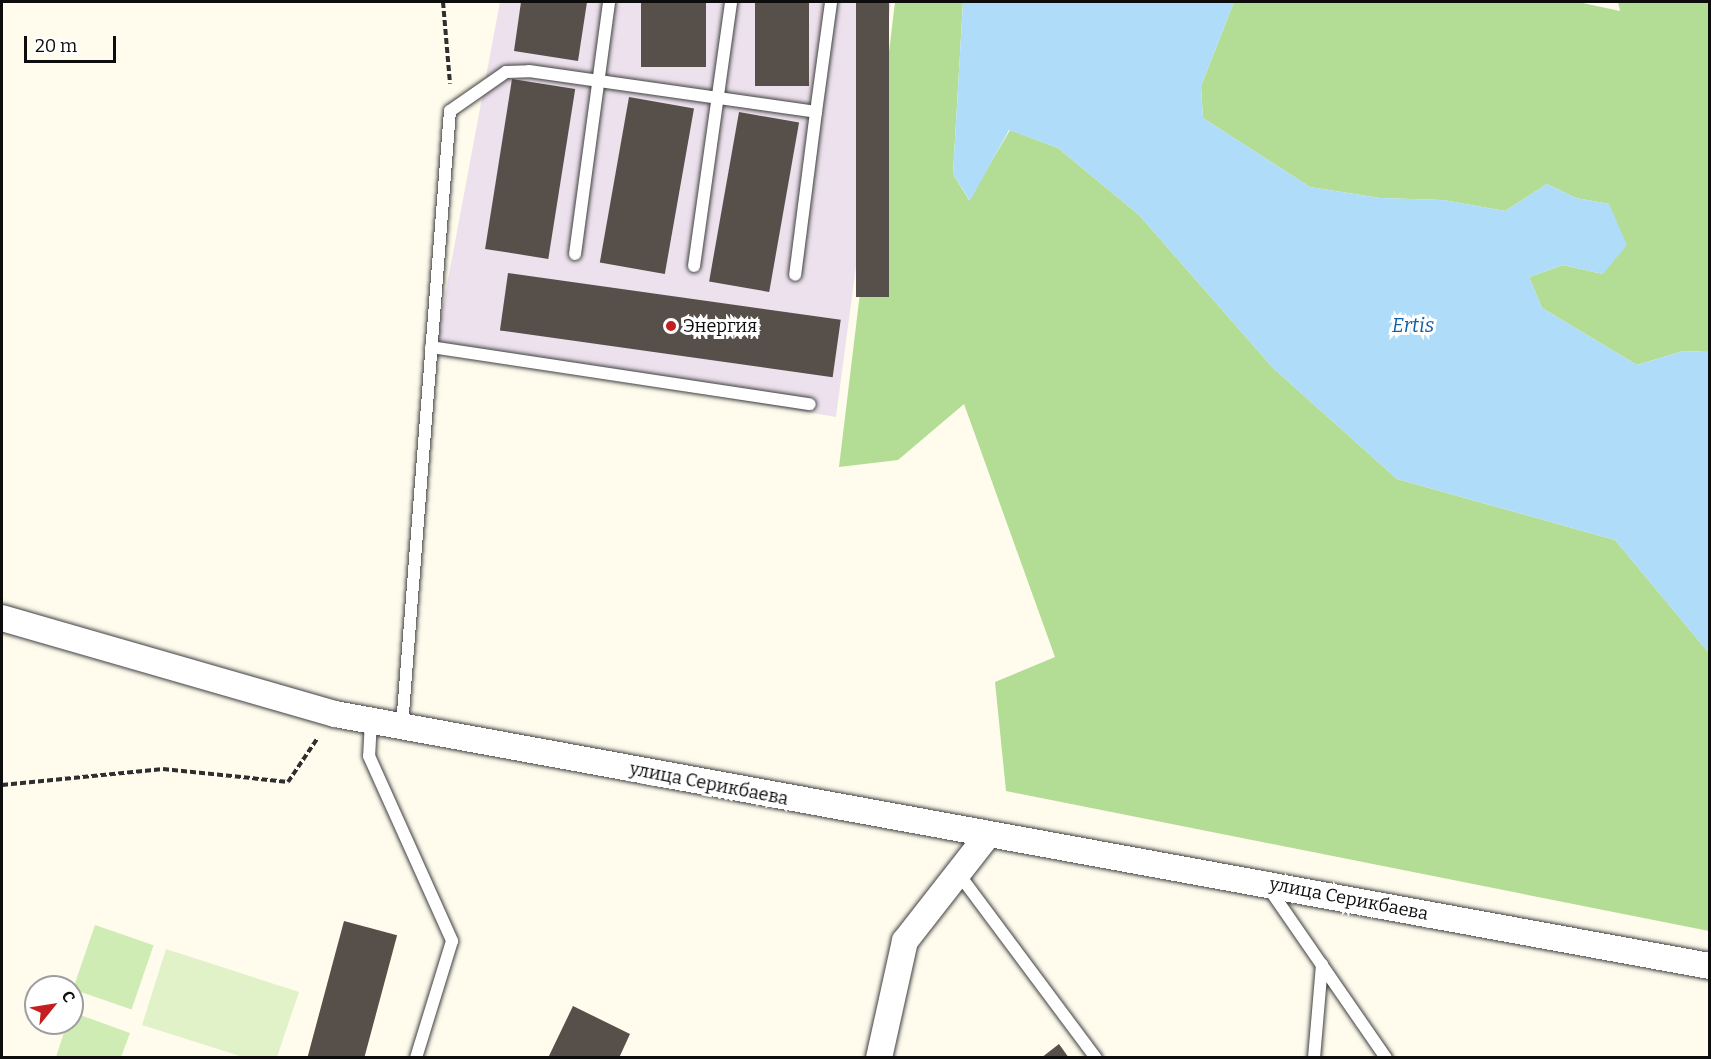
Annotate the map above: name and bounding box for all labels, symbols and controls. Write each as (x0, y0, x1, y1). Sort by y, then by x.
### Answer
scale bar (27, 24, 118, 62)
text: 20 m (35, 35, 77, 57)
water label: Ertis (1392, 313, 1434, 337)
place label: Энергия (683, 315, 757, 337)
marker: Энергия (664, 319, 678, 333)
street label: улица Серикбаева (628, 758, 790, 810)
street label: улица Серикбаева (1268, 873, 1430, 925)
north arrow (24, 975, 84, 1035)
text: С (58, 988, 79, 1006)

